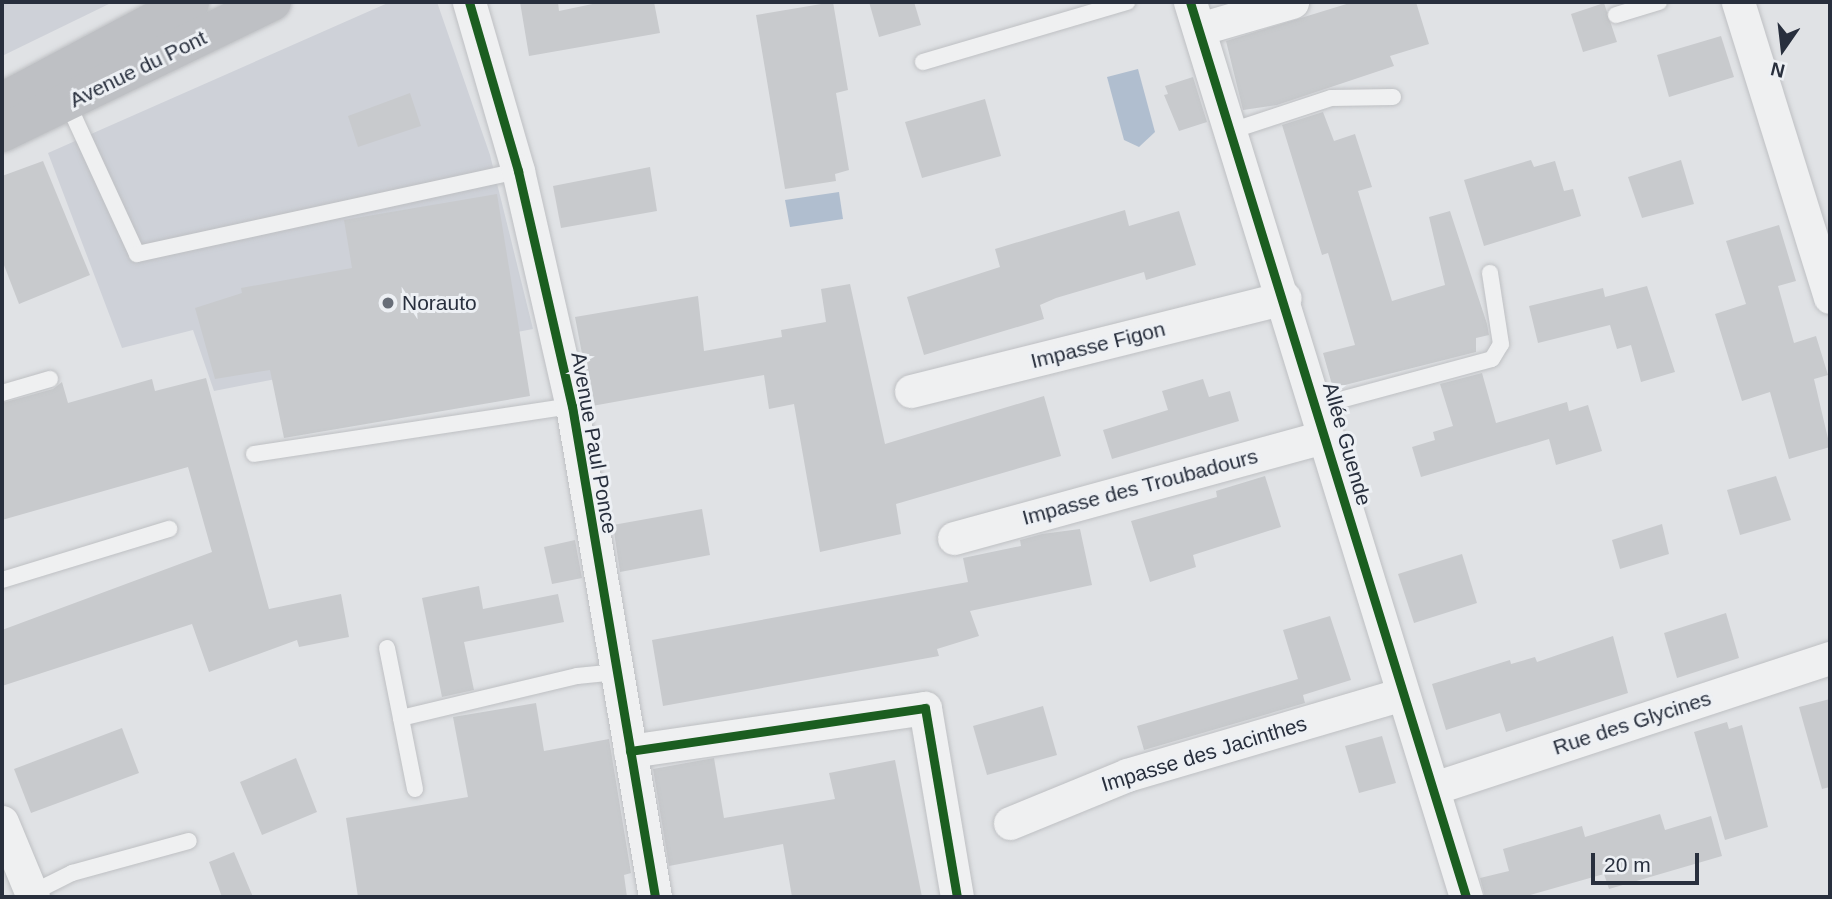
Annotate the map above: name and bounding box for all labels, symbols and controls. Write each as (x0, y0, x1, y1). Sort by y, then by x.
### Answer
north arrow (1748, 14, 1818, 84)
street label: Avenue du Pont (65, 25, 211, 113)
text: N (1769, 58, 1787, 82)
place label: Norauto (402, 290, 477, 316)
marker: Norauto (380, 295, 396, 311)
street label: Impasse Figon (1028, 316, 1168, 374)
street label: Avenue Paul Ponce (566, 350, 622, 536)
street label: Allée Guende (1317, 379, 1377, 509)
street label: Impasse des Troubadours (1019, 443, 1261, 531)
street label: Rue des Glycines (1550, 686, 1714, 760)
street label: Impasse des Jacinthes (1098, 711, 1310, 797)
scale bar (1594, 839, 1702, 883)
text: 20 m (1604, 853, 1651, 876)

